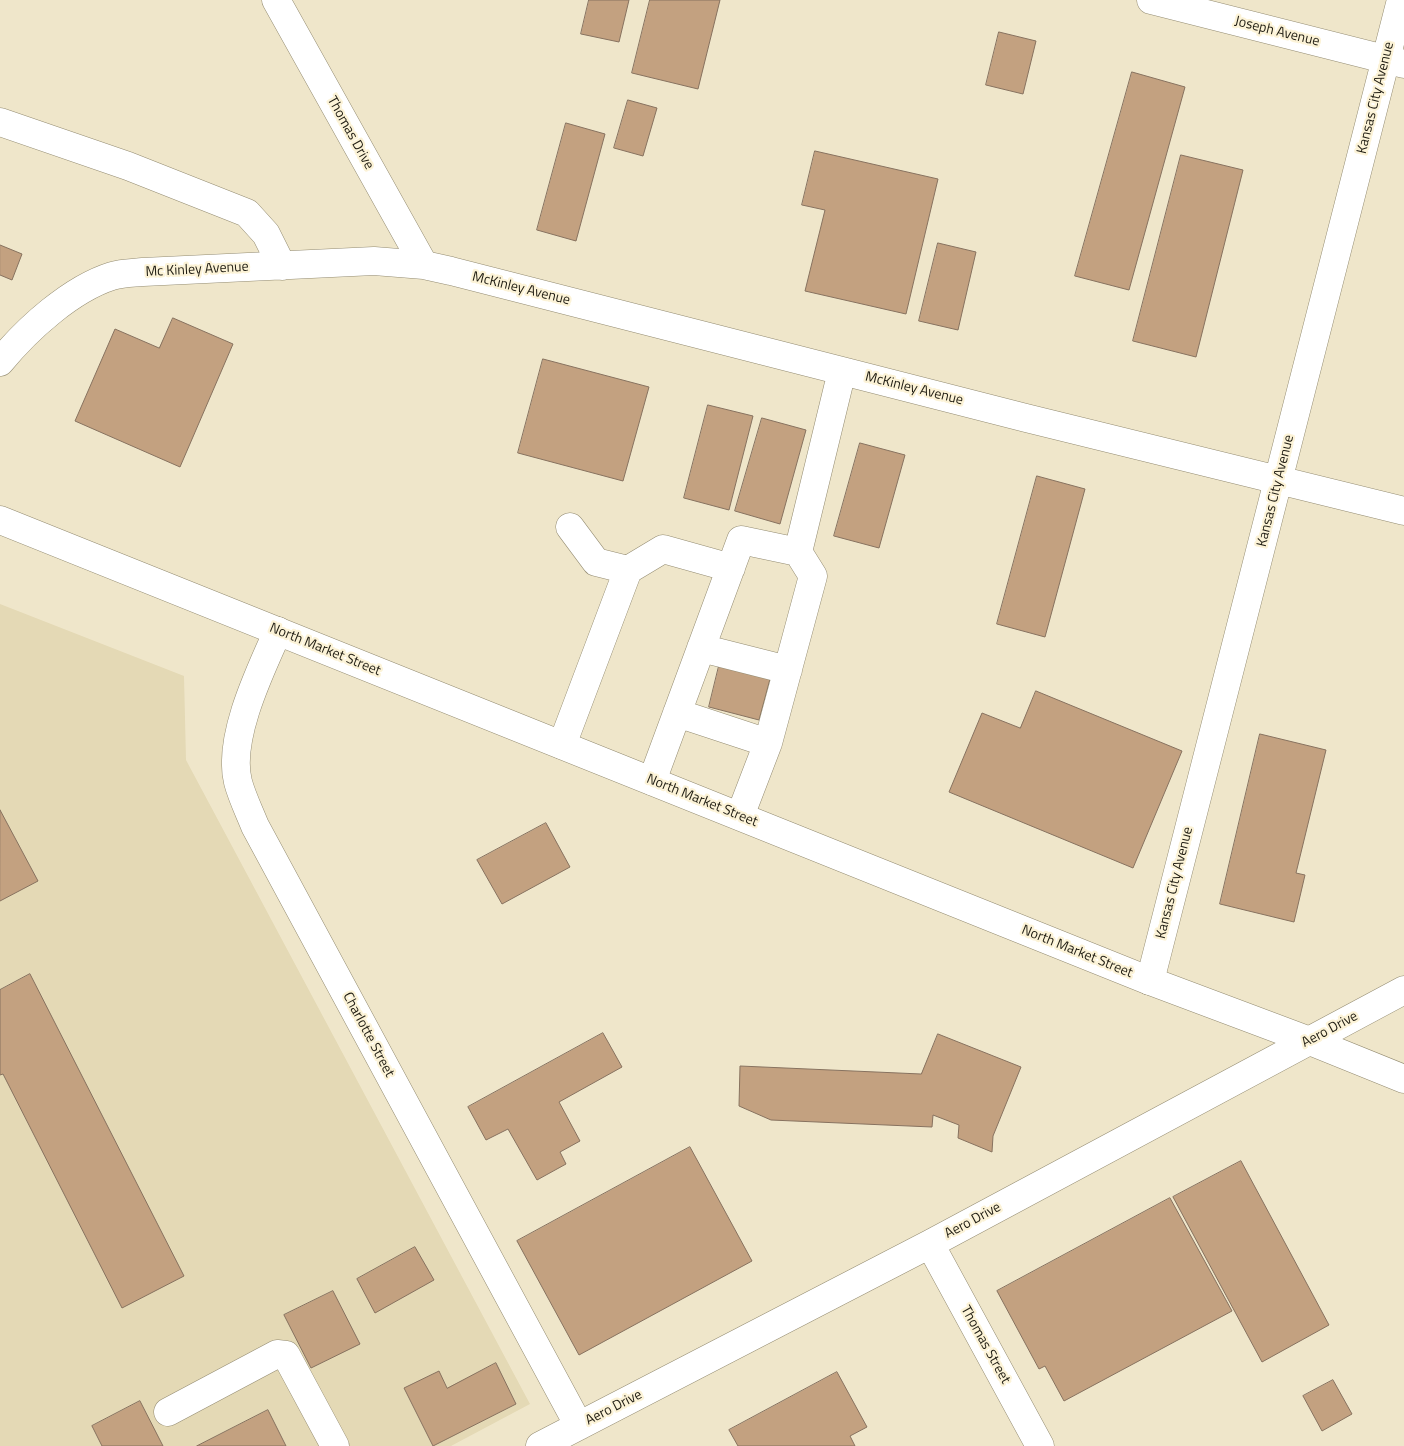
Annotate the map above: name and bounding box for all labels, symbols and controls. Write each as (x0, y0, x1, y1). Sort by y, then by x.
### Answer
street label: Joseph Avenue (1233, 13, 1321, 51)
street label: Kansas City Avenue (1354, 40, 1398, 156)
street label: Thomas Drive (323, 93, 377, 173)
street label: Mc Kinley Avenue (145, 259, 249, 281)
street label: McKinley Avenue (470, 269, 572, 309)
street label: McKinley Avenue (863, 369, 965, 409)
street label: Kansas City Avenue (1254, 433, 1298, 549)
street label: North Market Street (267, 620, 383, 680)
street label: North Market Street (644, 771, 760, 831)
street label: Kansas City Avenue (1153, 825, 1197, 941)
street label: North Market Street (1019, 922, 1135, 982)
street label: Charlotte Street (339, 990, 397, 1080)
street label: Aero Drive (1299, 1008, 1361, 1052)
street label: Aero Drive (942, 1199, 1004, 1243)
street label: Thomas Street (957, 1303, 1013, 1387)
street label: Aero Drive (583, 1387, 645, 1429)

